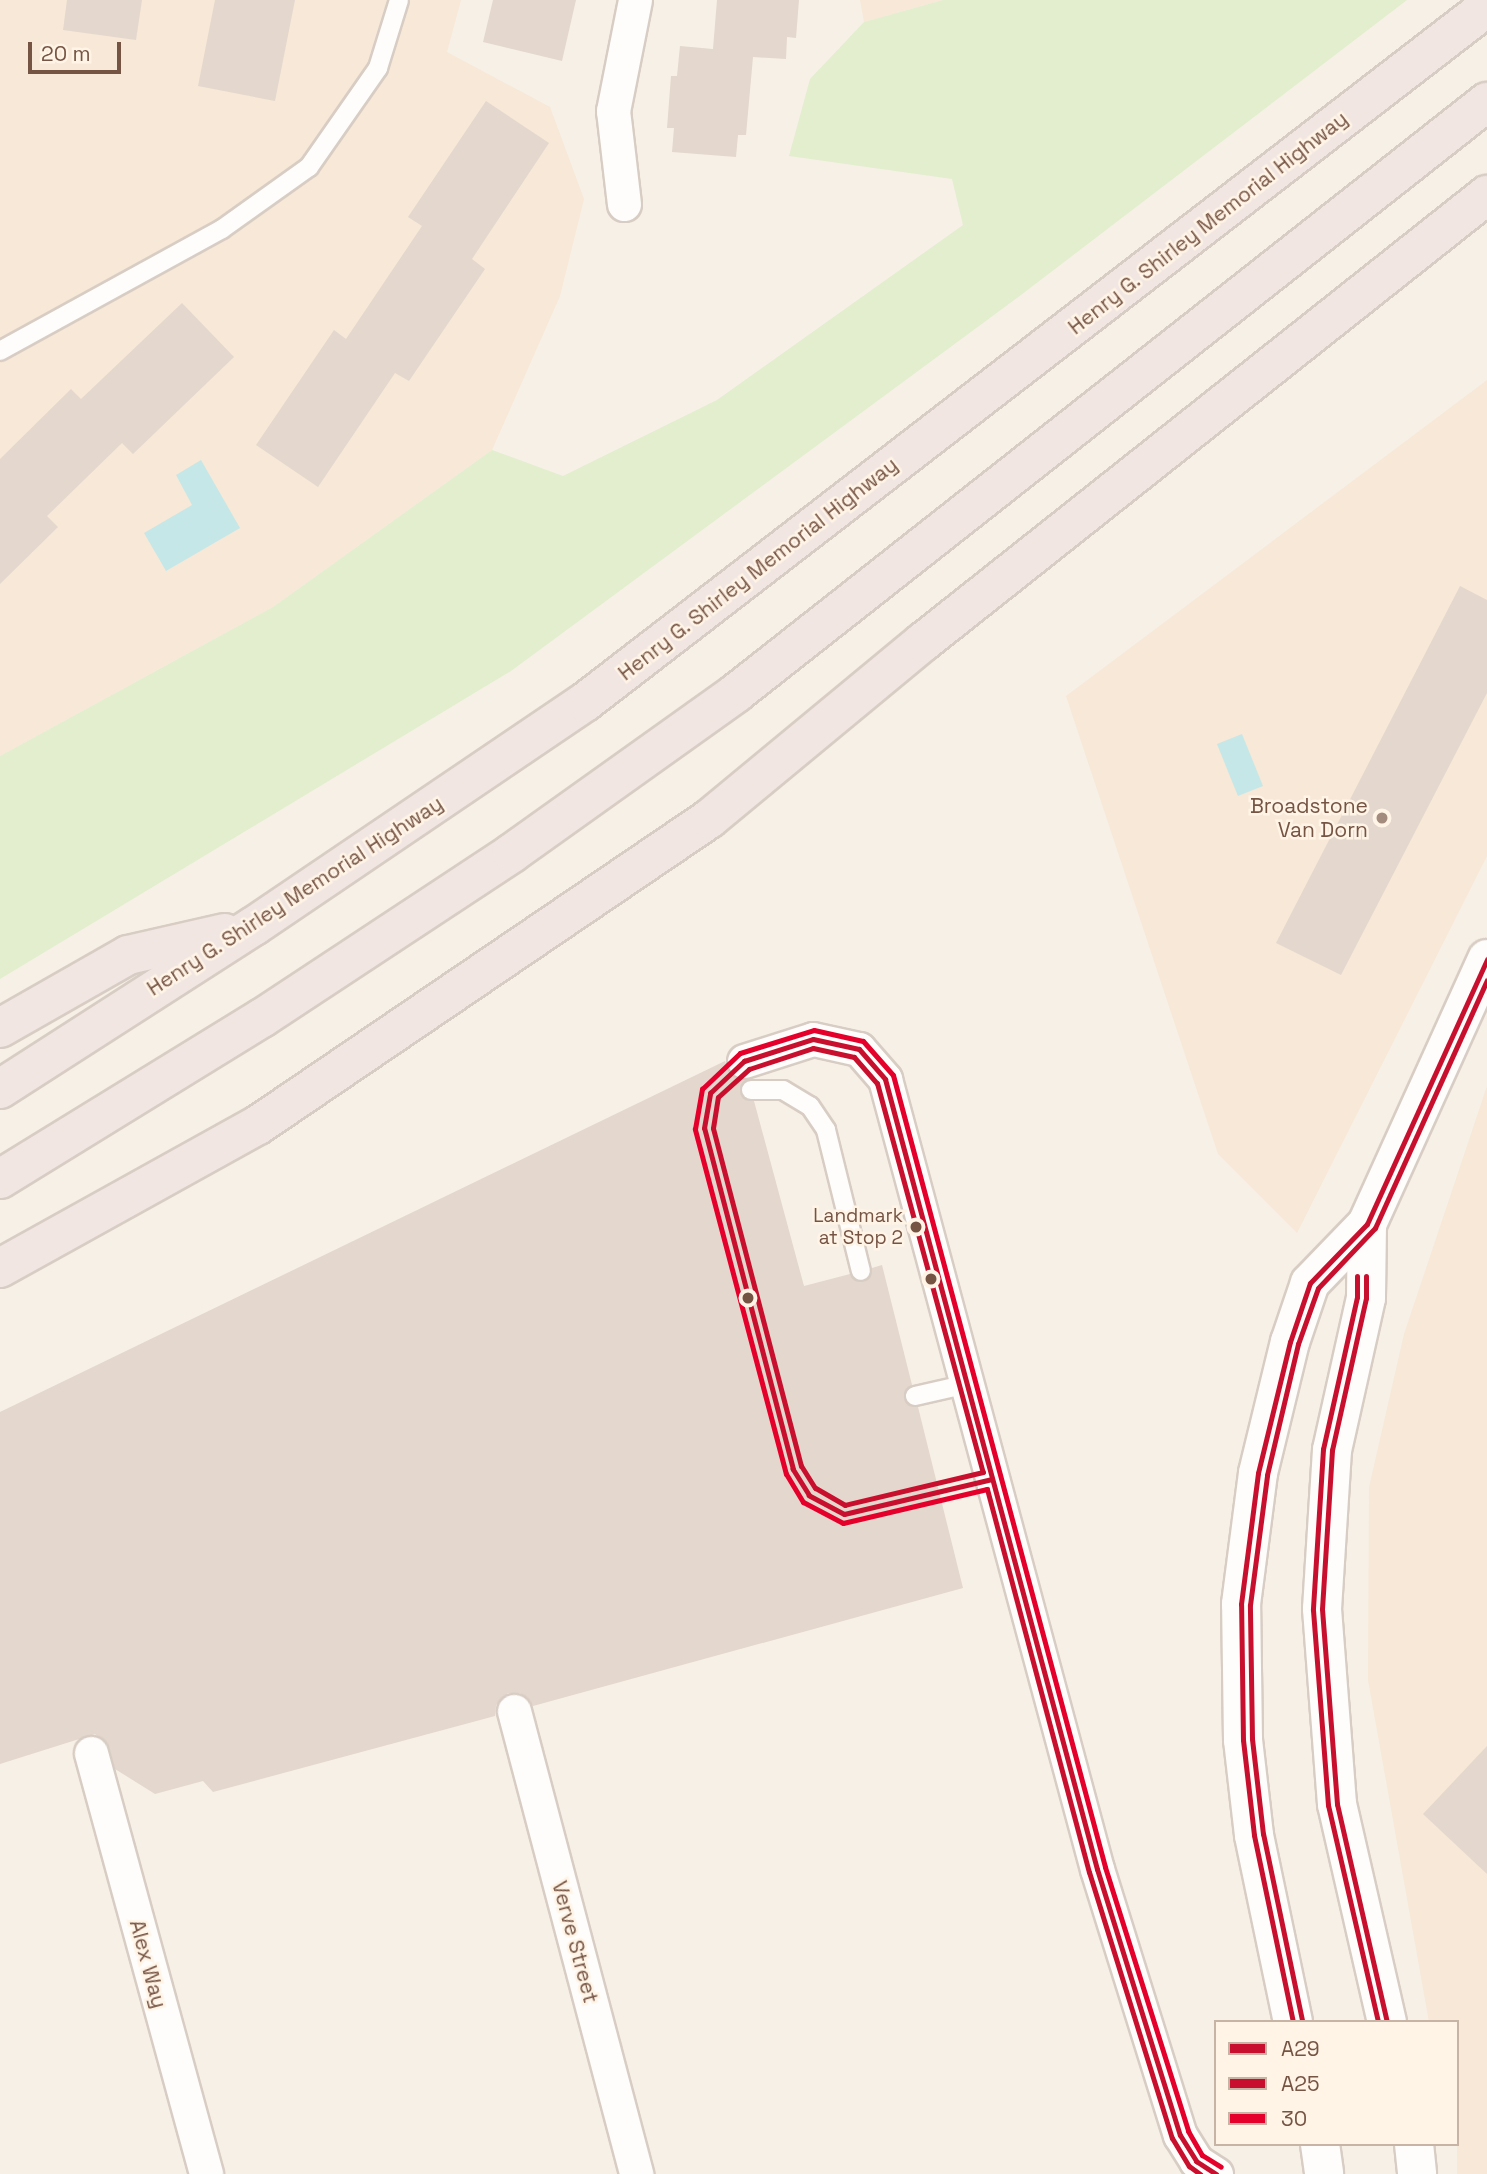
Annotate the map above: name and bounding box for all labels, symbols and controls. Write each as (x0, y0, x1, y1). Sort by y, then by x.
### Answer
scale bar (32, 28, 124, 72)
text: 20 m (41, 40, 91, 67)
street label: Henry G. Shirley Memorial Highway (1063, 106, 1353, 340)
street label: Henry G. Shirley Memorial Highway (613, 452, 903, 686)
street label: Henry G. Shirley Memorial Highway (142, 791, 448, 1001)
place label: Broadstone Van Dorn (1250, 793, 1368, 843)
marker: Broadstone Van Dorn (1374, 810, 1390, 826)
place label: Landmark at Stop 2 (813, 1205, 903, 1249)
marker: Landmark at Stop 2 (909, 1220, 923, 1234)
unlabelled marker (924, 1272, 938, 1286)
unlabelled marker (741, 1291, 755, 1305)
street label: Verve Street (547, 1878, 603, 2006)
street label: Alex Way (124, 1917, 172, 2011)
legend (1214, 2020, 1459, 2146)
text: A29 (1281, 2035, 1320, 2062)
text: A25 (1281, 2070, 1319, 2097)
text: 30 (1281, 2105, 1307, 2132)

